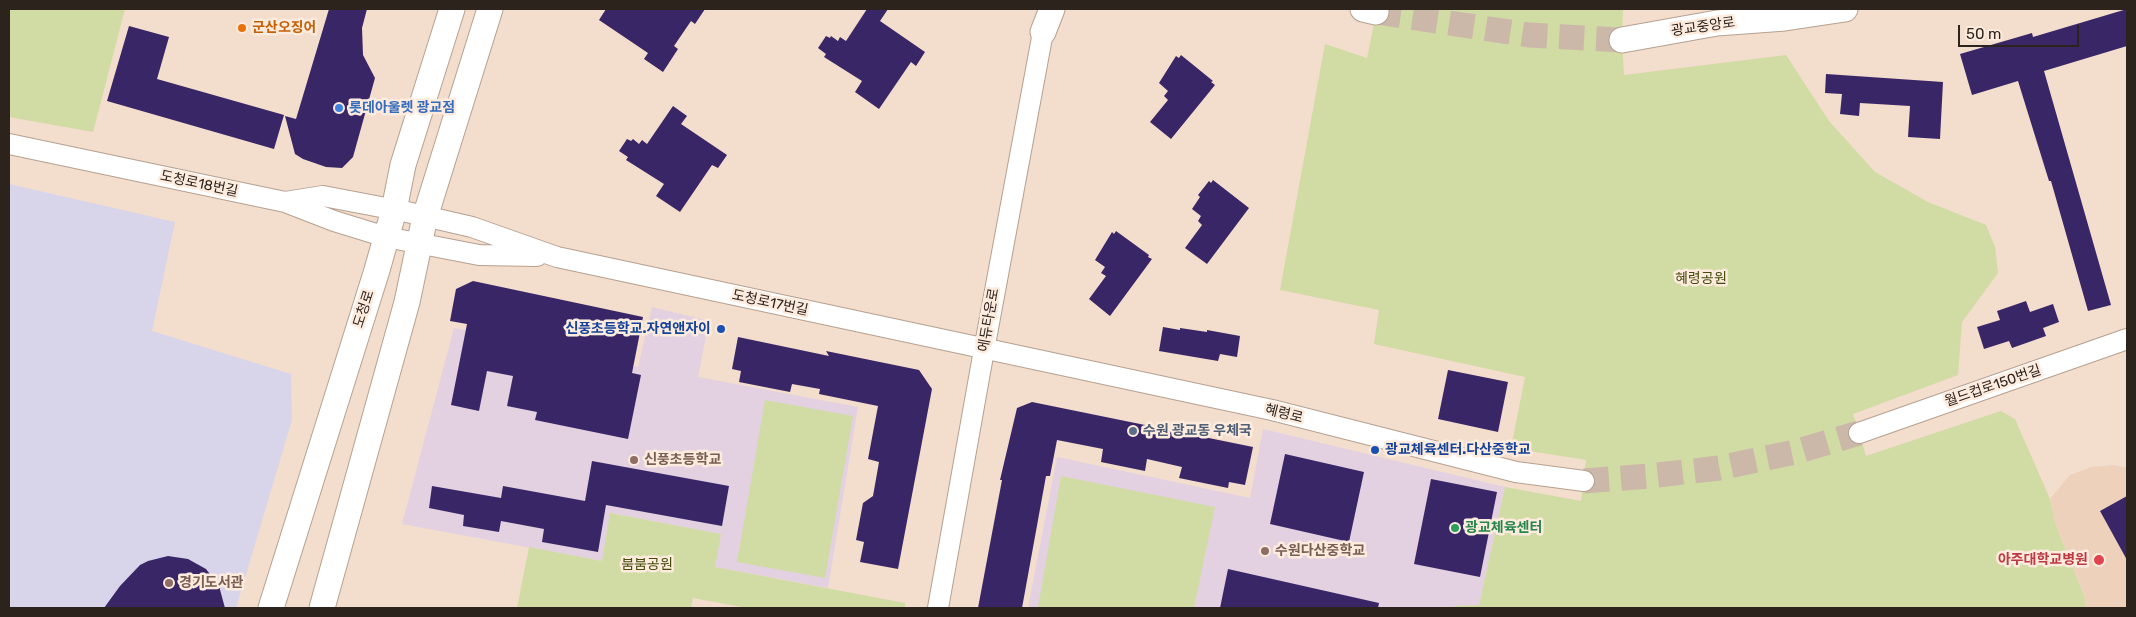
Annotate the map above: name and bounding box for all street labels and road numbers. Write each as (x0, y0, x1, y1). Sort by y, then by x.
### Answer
street label: 광교중앙로 (1670, 14, 1736, 40)
street label: 도청로18번길 (158, 168, 240, 200)
street label: 도청로17번길 (730, 287, 810, 319)
street label: 에듀타운로 (975, 287, 1003, 353)
street label: 도청로 (350, 288, 378, 330)
street label: 월드컵로150번길 (1943, 362, 2043, 410)
street label: 혜령로 (1263, 401, 1305, 427)

